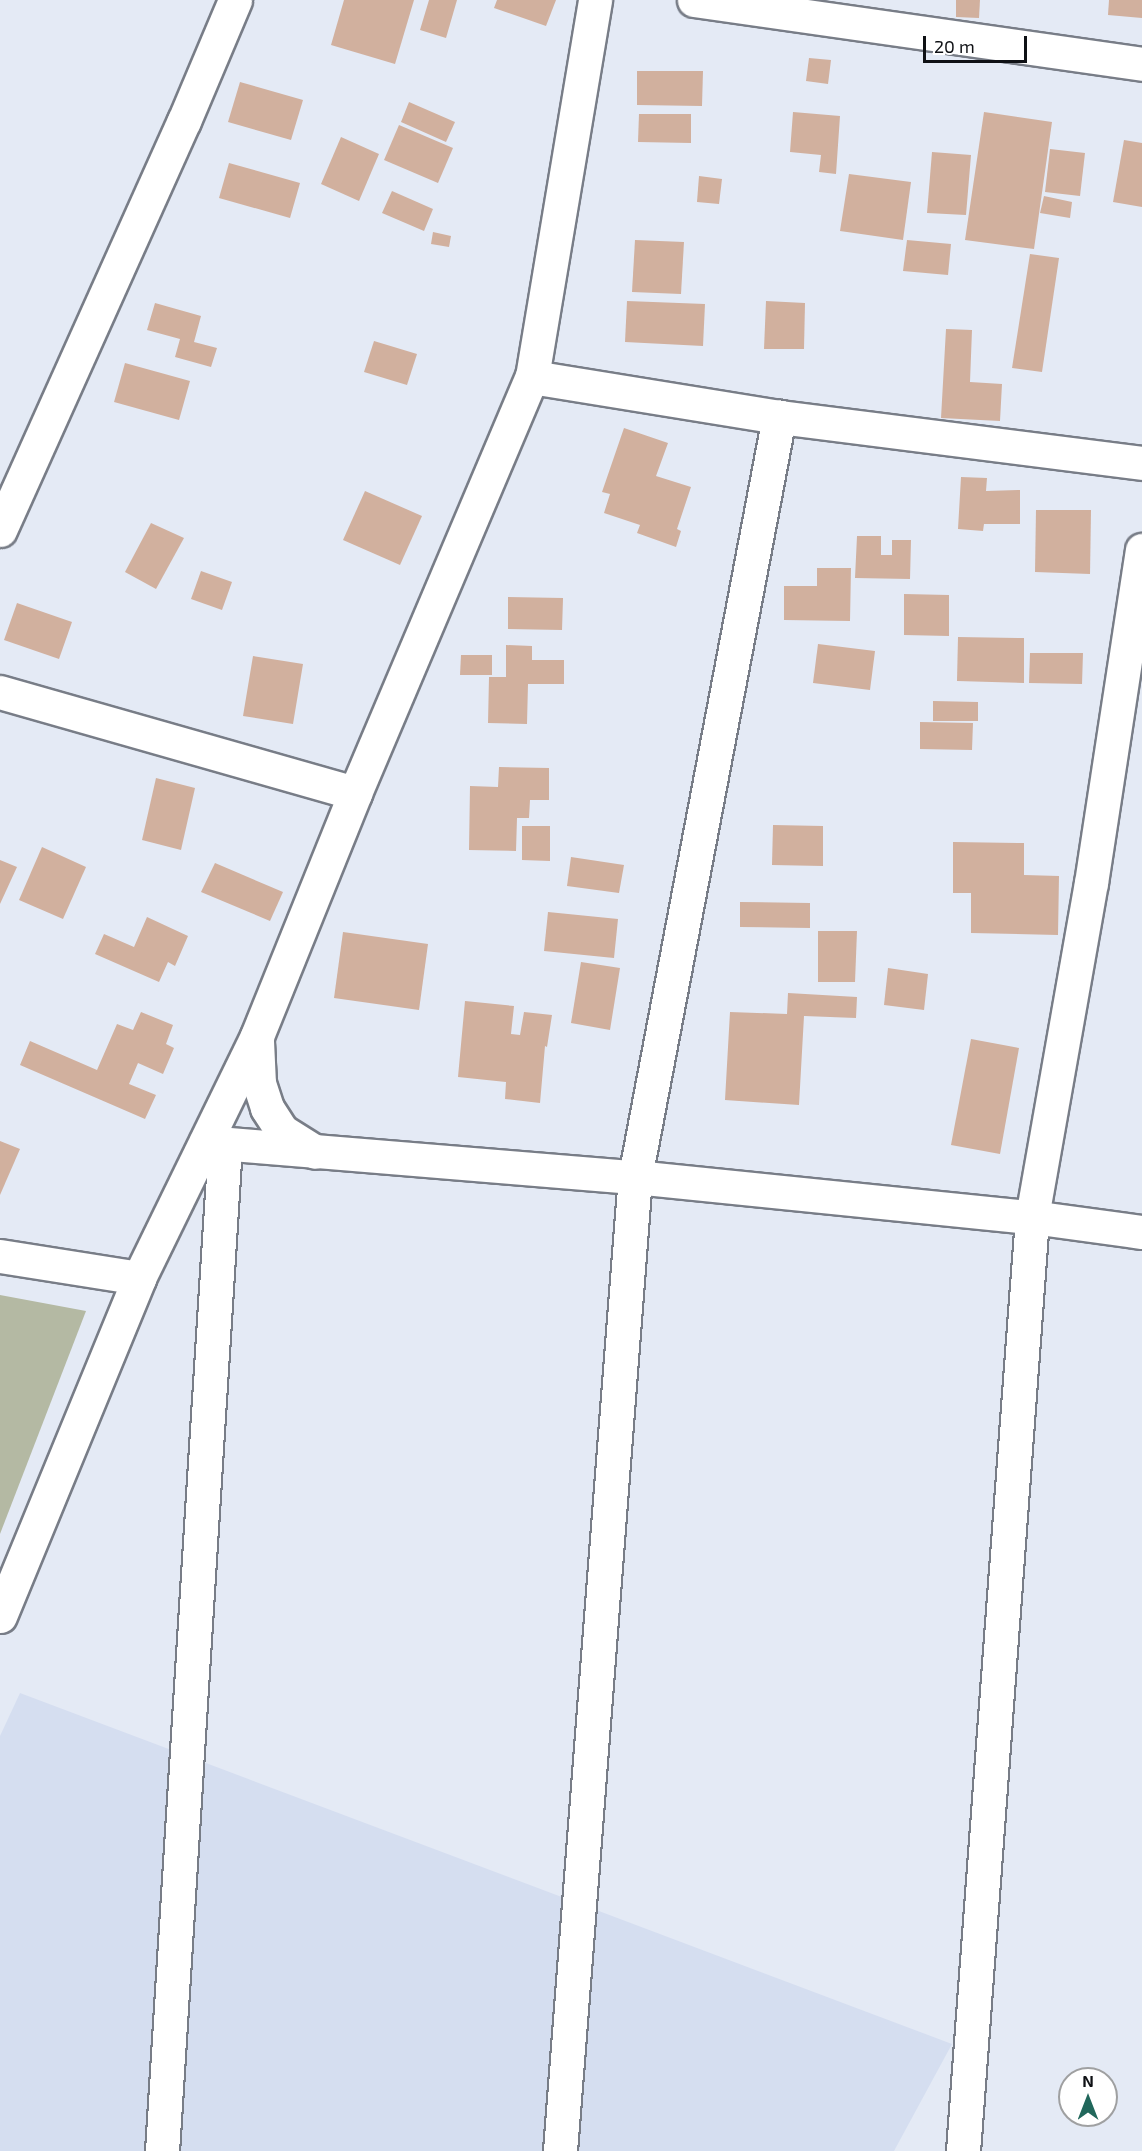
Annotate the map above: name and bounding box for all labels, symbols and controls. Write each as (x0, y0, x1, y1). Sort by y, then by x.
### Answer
scale bar (926, 24, 1030, 62)
text: 20 m (934, 35, 975, 57)
north arrow (1058, 2067, 1118, 2127)
text: N (1082, 2071, 1094, 2090)

